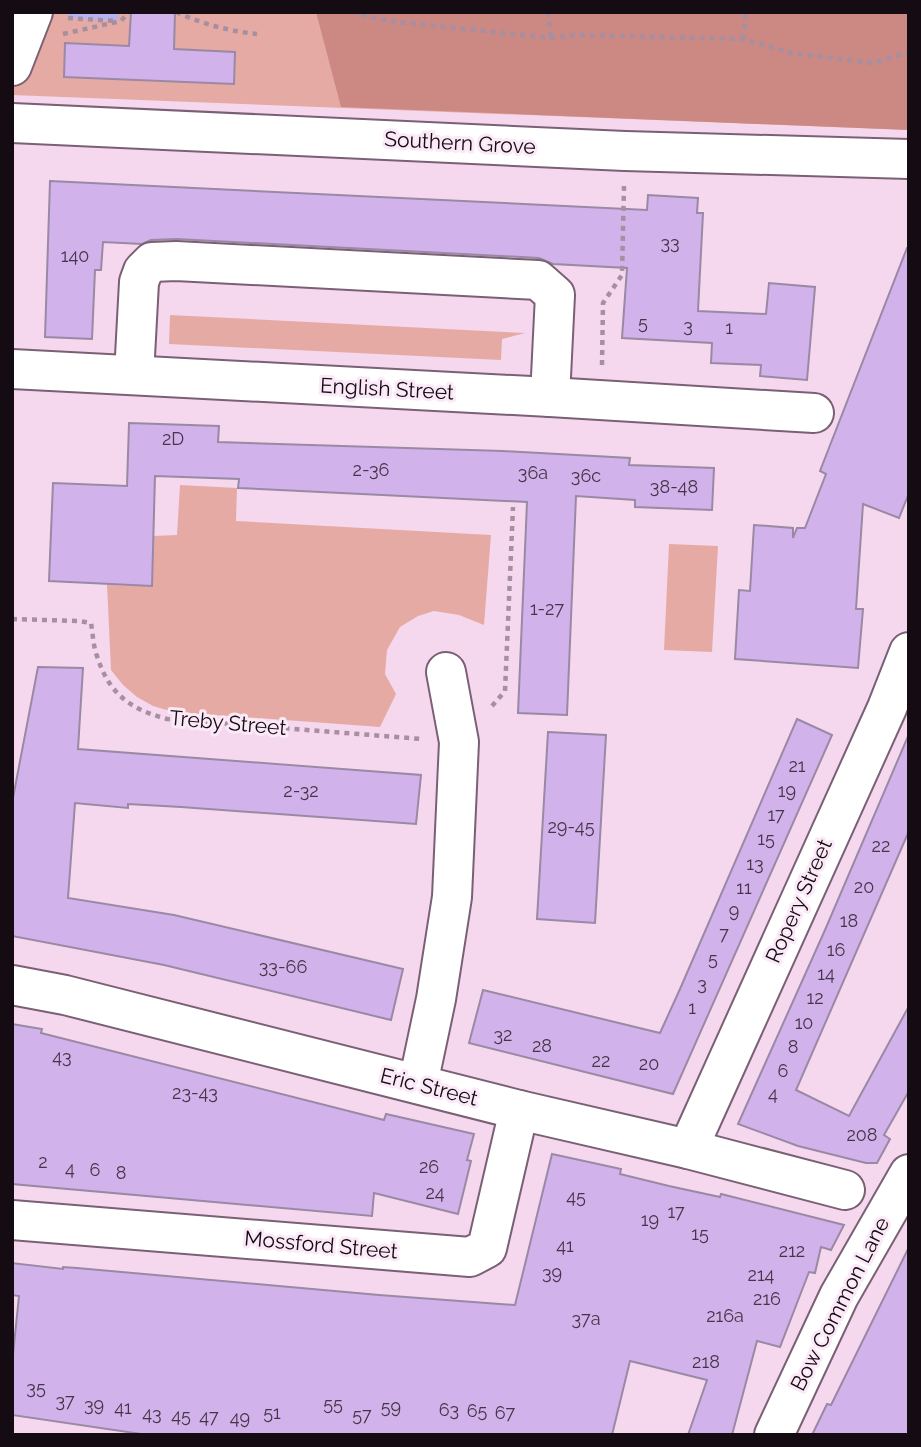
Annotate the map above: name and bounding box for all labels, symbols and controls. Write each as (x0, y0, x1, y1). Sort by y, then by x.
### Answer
street label: Southern Grove (384, 126, 536, 159)
house number: 33 (660, 232, 680, 253)
house number: 140 (61, 245, 89, 266)
house number: 5 (638, 312, 648, 333)
house number: 3 (683, 315, 693, 336)
house number: 1 (725, 317, 733, 338)
street label: English Street (319, 373, 455, 404)
house number: 2D (162, 428, 184, 449)
house number: 2-36 (353, 459, 390, 480)
house number: 36a (518, 462, 548, 483)
house number: 36c (571, 465, 601, 486)
house number: 38-48 (650, 476, 698, 497)
house number: 1-27 (530, 598, 564, 619)
street label: Treby Street (169, 705, 288, 740)
house number: 21 (788, 755, 806, 776)
house number: 2-32 (283, 780, 319, 801)
house number: 19 (778, 780, 796, 801)
house number: 17 (767, 804, 785, 825)
house number: 29-45 (547, 816, 595, 837)
house number: 15 (757, 828, 775, 849)
street label: Ropery Street (760, 835, 837, 967)
house number: 22 (872, 835, 890, 856)
house number: 13 (746, 853, 764, 874)
house number: 20 (854, 876, 874, 897)
house number: 11 (736, 877, 752, 898)
house number: 9 (729, 900, 739, 921)
house number: 18 (840, 910, 858, 931)
house number: 7 (719, 923, 729, 944)
house number: 16 (827, 939, 845, 960)
house number: 5 (708, 948, 718, 969)
house number: 33-66 (259, 956, 307, 977)
house number: 14 (817, 963, 835, 984)
house number: 3 (697, 973, 707, 994)
house number: 12 (806, 987, 824, 1008)
house number: 1 (688, 997, 696, 1018)
house number: 10 (795, 1012, 813, 1033)
house number: 32 (494, 1024, 513, 1045)
house number: 28 (532, 1035, 552, 1056)
house number: 8 (788, 1036, 798, 1057)
house number: 43 (52, 1046, 72, 1067)
house number: 22 (592, 1050, 610, 1071)
house number: 20 (639, 1053, 659, 1074)
house number: 6 (778, 1060, 789, 1081)
street label: Eric Street (378, 1062, 481, 1111)
house number: 23-43 (172, 1082, 218, 1103)
house number: 4 (768, 1083, 778, 1104)
house number: 208 (846, 1124, 878, 1145)
house number: 2 (38, 1151, 48, 1172)
house number: 26 (419, 1156, 439, 1177)
house number: 4 (65, 1158, 75, 1179)
house number: 6 (90, 1159, 101, 1180)
house number: 8 (116, 1162, 126, 1183)
house number: 24 (425, 1182, 445, 1203)
house number: 45 (566, 1186, 586, 1207)
house number: 17 (667, 1201, 685, 1222)
house number: 19 (641, 1209, 659, 1230)
street label: Bow Common Lane (785, 1213, 894, 1395)
house number: 15 (691, 1223, 709, 1244)
street label: Mossford Street (243, 1225, 399, 1264)
house number: 41 (556, 1235, 574, 1256)
house number: 212 (779, 1240, 805, 1261)
house number: 39 (542, 1262, 562, 1283)
house number: 214 (748, 1264, 775, 1285)
house number: 216 (753, 1288, 781, 1309)
house number: 216a (706, 1305, 744, 1326)
house number: 37a (572, 1308, 600, 1329)
house number: 218 (692, 1351, 720, 1372)
house number: 35 (26, 1377, 46, 1398)
house number: 37 (55, 1390, 75, 1411)
house number: 55 (323, 1393, 343, 1414)
house number: 39 (84, 1394, 104, 1415)
house number: 59 (381, 1396, 401, 1417)
house number: 41 (114, 1397, 132, 1418)
house number: 63 (439, 1399, 459, 1420)
house number: 65 (467, 1400, 488, 1421)
house number: 51 (263, 1402, 281, 1423)
house number: 67 (495, 1402, 516, 1423)
house number: 43 (142, 1403, 162, 1424)
house number: 57 (352, 1404, 372, 1425)
house number: 45 (171, 1405, 191, 1426)
house number: 47 (199, 1406, 219, 1427)
house number: 49 (230, 1407, 250, 1428)

